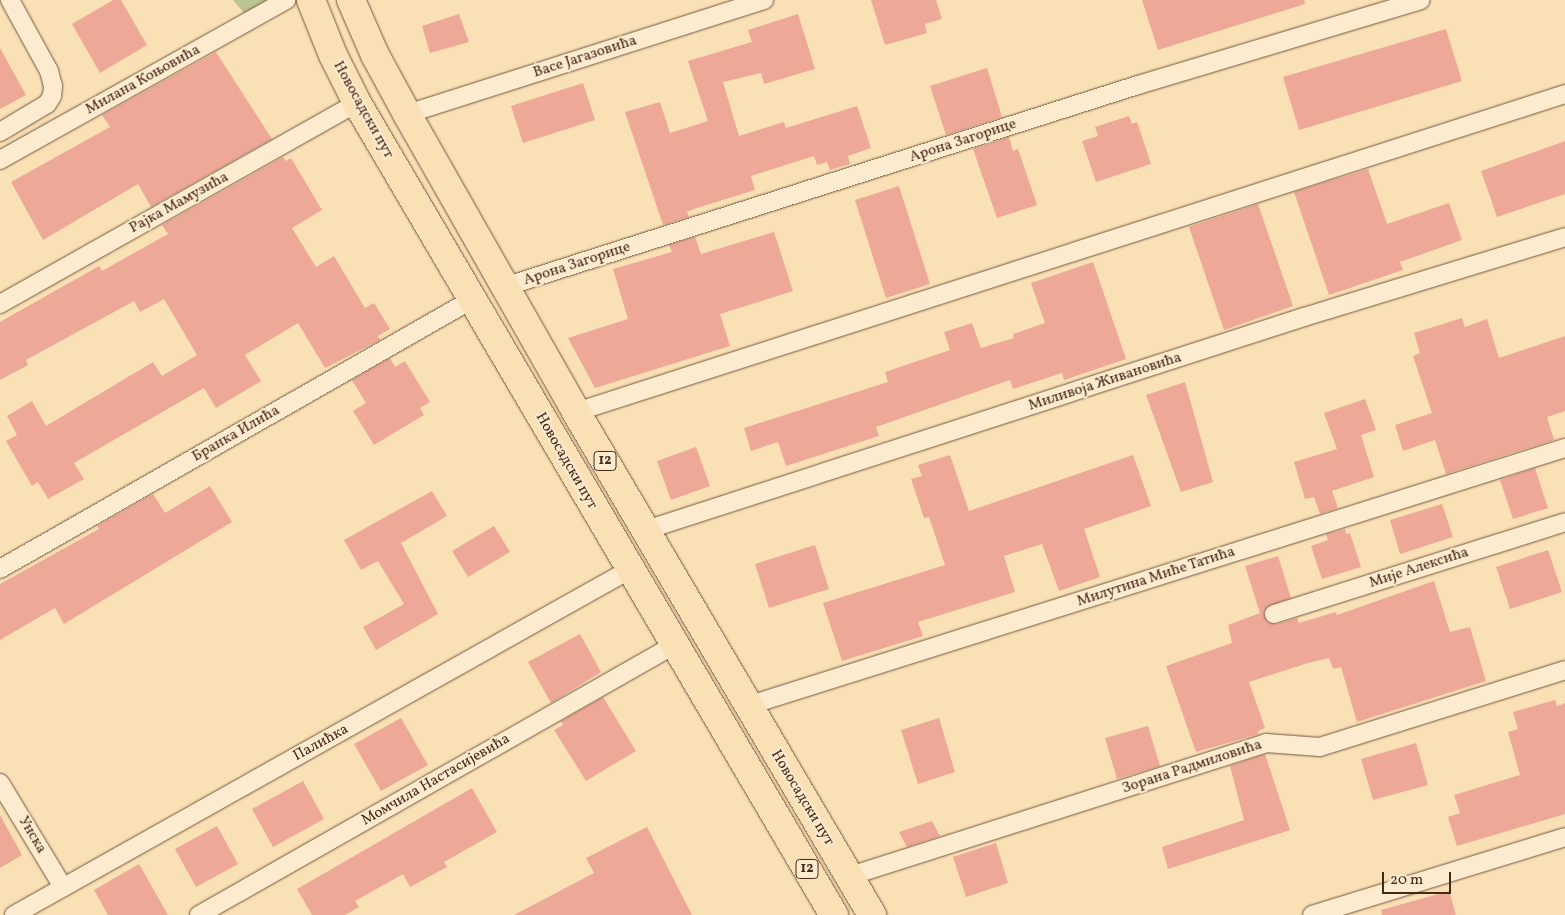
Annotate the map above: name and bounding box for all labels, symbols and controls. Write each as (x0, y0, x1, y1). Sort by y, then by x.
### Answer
street label: Васе Јагазовића (531, 32, 639, 82)
street label: Милана Коњовића (83, 41, 203, 119)
street label: Новосадски пут (329, 58, 397, 162)
street label: Арона Загорице (907, 115, 1019, 167)
street label: Рајка Мамузића (126, 168, 232, 238)
street label: Арона Загорице (521, 238, 633, 290)
street label: Миливоја Живановића (1026, 349, 1184, 415)
street label: Бранка Илића (189, 402, 283, 466)
street label: Новосадски пут (531, 409, 601, 513)
road number: 12 (592, 450, 618, 472)
street label: Милутина Миће Татића (1075, 543, 1237, 611)
street label: Мије Алексића (1367, 543, 1471, 593)
street label: Палићка (290, 721, 352, 765)
street label: Момчила Настасијевића (359, 730, 513, 830)
street label: Зорана Радмиловића (1120, 736, 1264, 798)
street label: Новосадски пут (766, 747, 838, 849)
street label: Унска (14, 813, 50, 857)
road number: 12 (794, 858, 820, 881)
scale bar (1385, 862, 1454, 894)
text: 20 m (1390, 870, 1423, 891)

